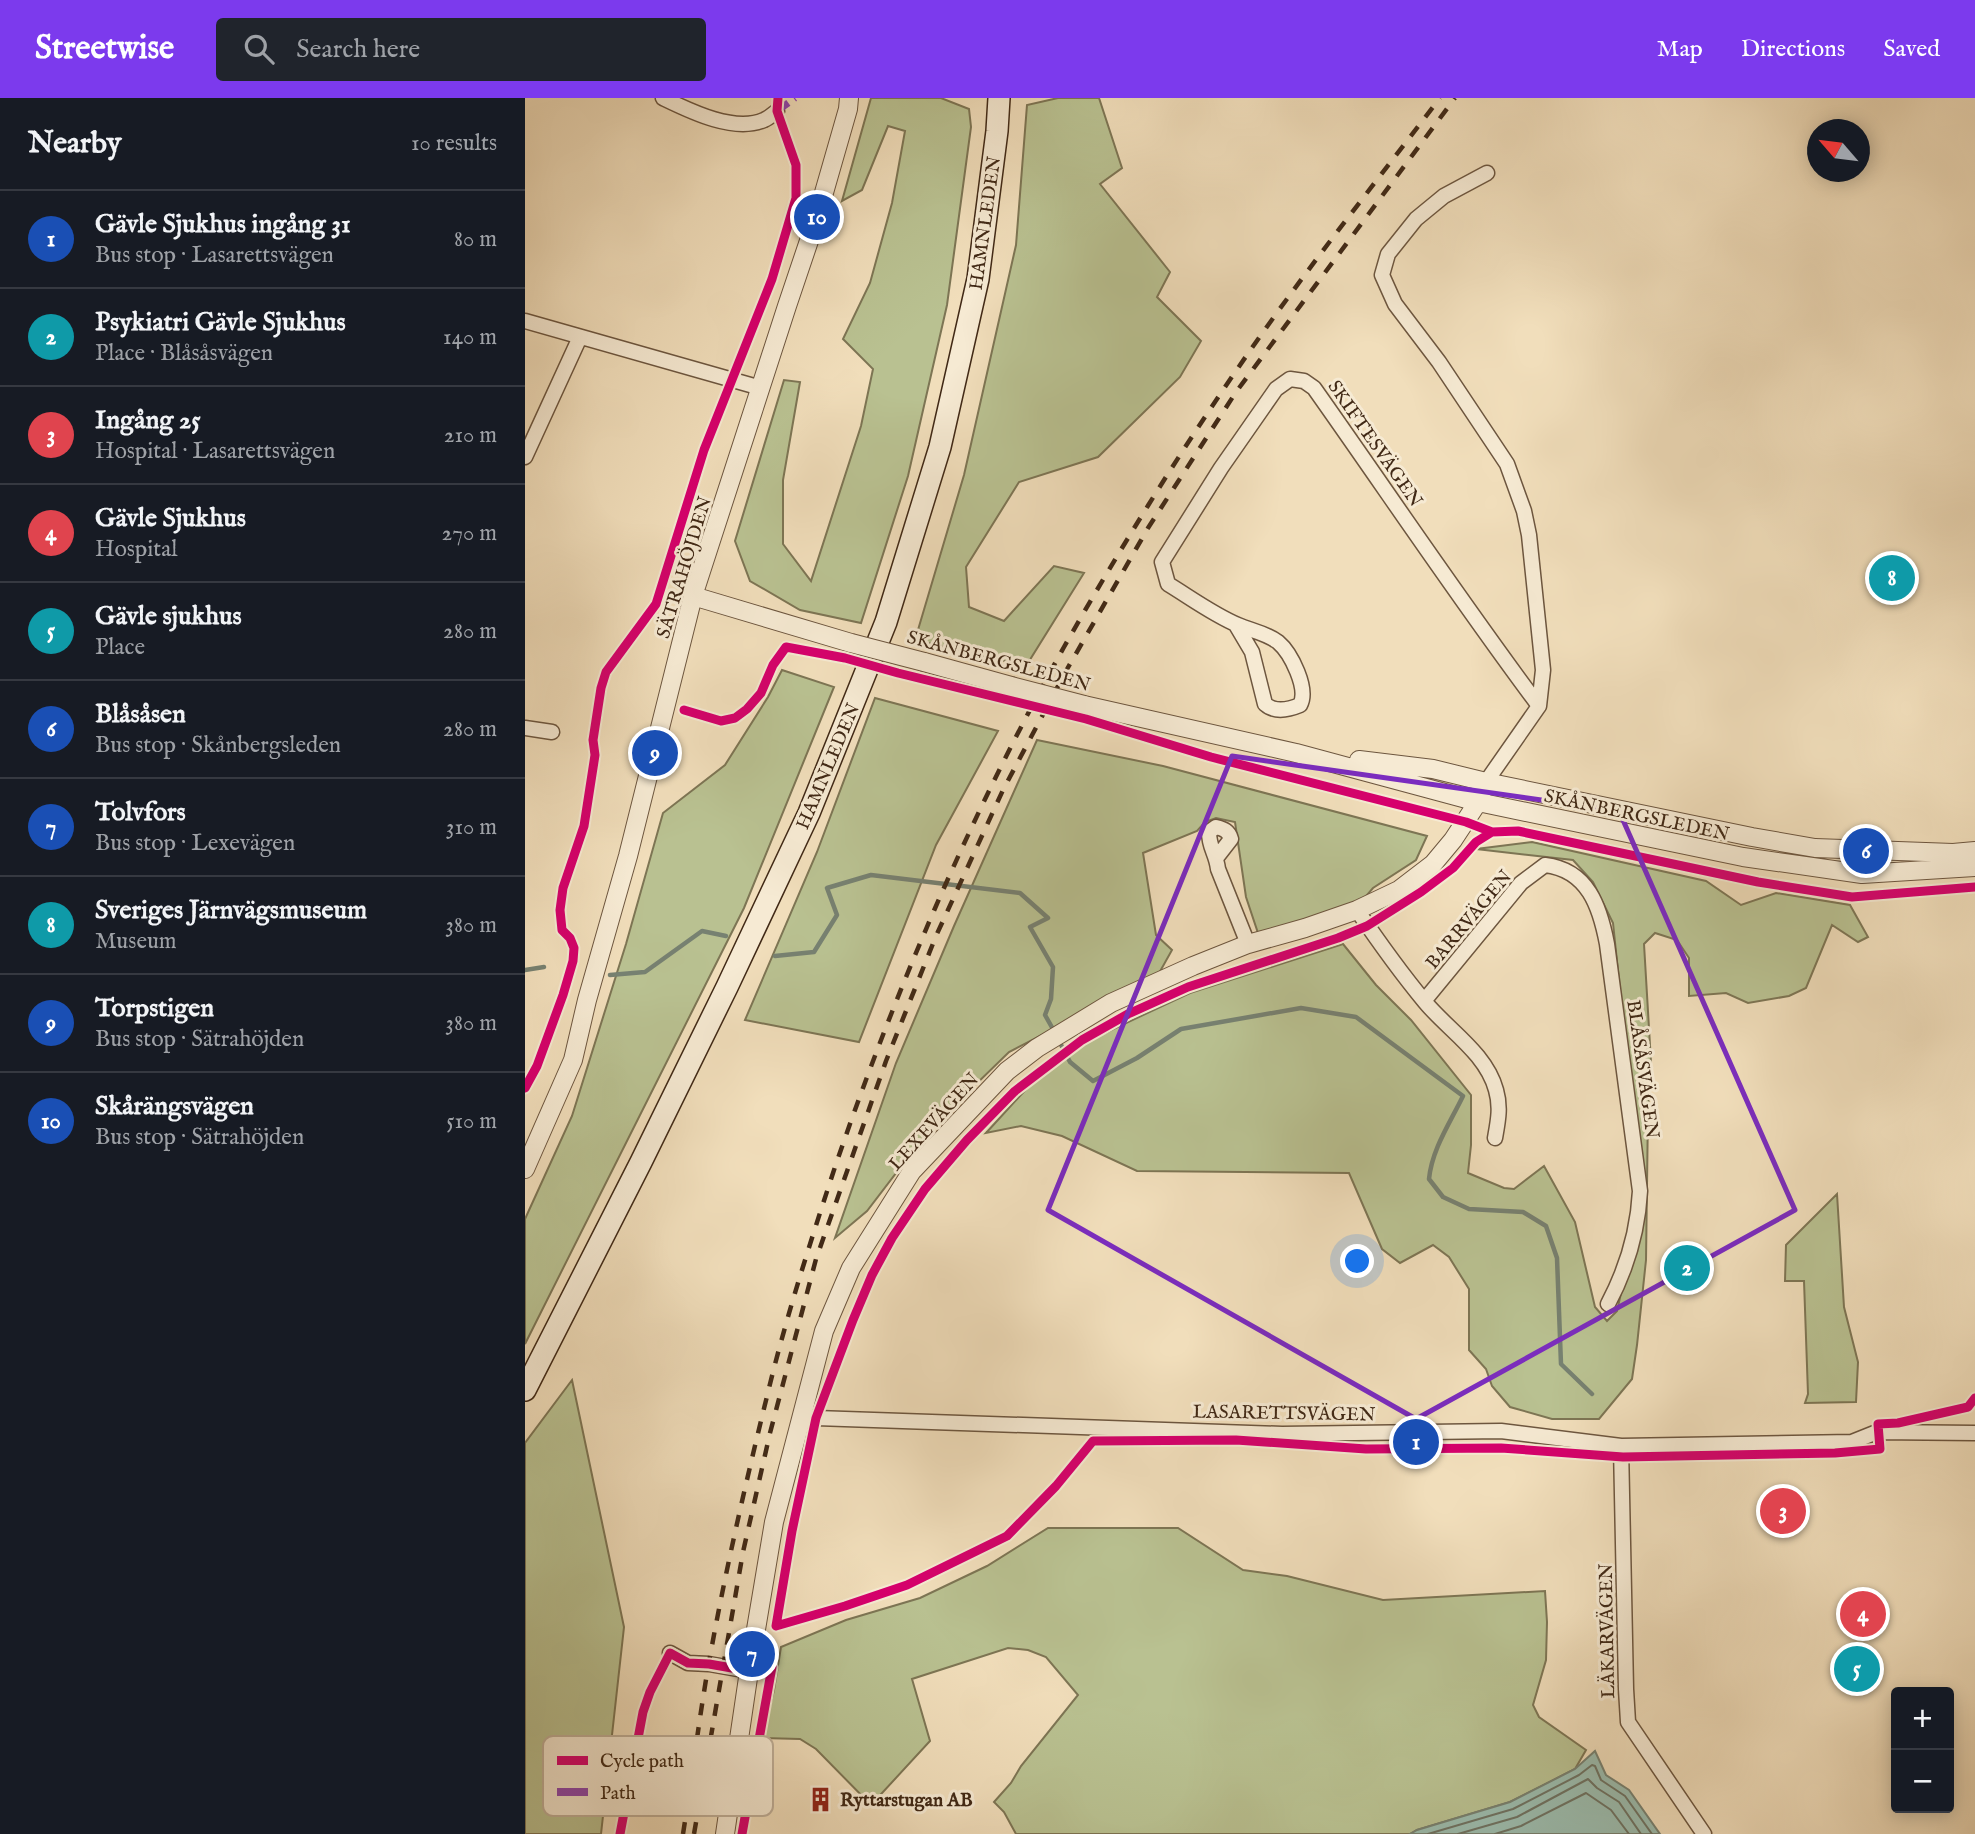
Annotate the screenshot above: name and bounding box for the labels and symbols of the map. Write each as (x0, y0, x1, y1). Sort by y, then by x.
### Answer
north arrow (1807, 119, 1870, 182)
street label: HAMNLEDEN (965, 155, 1007, 292)
pin: 10 (794, 191, 840, 243)
street label: SKIFTESVÄGEN (1322, 376, 1427, 512)
street label: SÄTRAHÖJDEN (652, 494, 718, 641)
pin: 8 (1869, 552, 1915, 604)
street label: SKÅNBERGSLEDEN (904, 625, 1093, 698)
street label: HAMNLEDEN (791, 700, 866, 834)
pin: 9 (632, 727, 678, 779)
street label: SKÅNBERGSLEDEN (1542, 784, 1732, 847)
pin: 6 (1843, 825, 1889, 877)
street label: BARRVÄGEN (1421, 866, 1518, 975)
street label: BLÅSÅSVÄGEN (1620, 998, 1665, 1140)
street label: LEXEVÄGEN (884, 1068, 985, 1176)
pin: 2 (1664, 1242, 1710, 1294)
your location (1340, 1244, 1374, 1278)
street label: LASARETTSVÄGEN (1192, 1400, 1376, 1428)
pin: 1 (1393, 1416, 1439, 1468)
pin: 3 (1760, 1485, 1806, 1537)
street label: LÄKARVÄGEN (1595, 1563, 1621, 1699)
pin: 4 (1840, 1588, 1886, 1640)
pin: 7 (729, 1628, 775, 1680)
pin: 5 (1834, 1643, 1880, 1695)
legend (543, 1736, 773, 1816)
text: Cycle path (600, 1750, 684, 1774)
text: Path (600, 1782, 636, 1806)
building icon: Ryttarstugan AB (806, 1785, 834, 1813)
place label: Ryttarstugan AB (840, 1789, 973, 1813)

